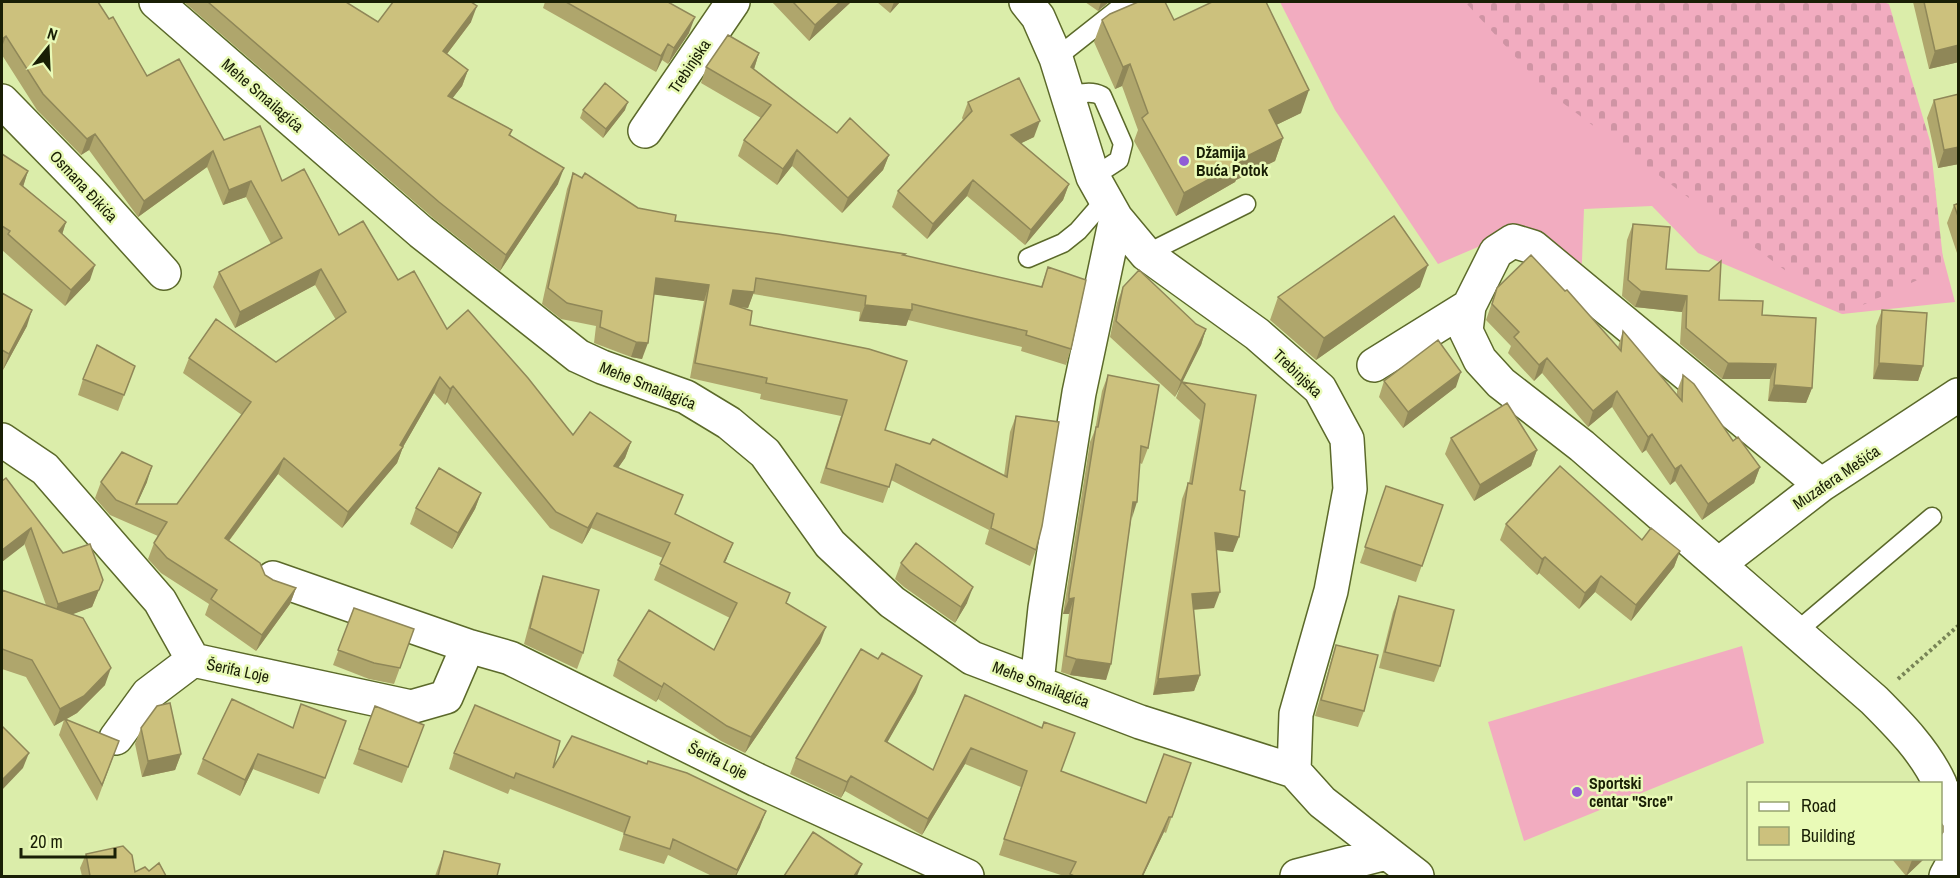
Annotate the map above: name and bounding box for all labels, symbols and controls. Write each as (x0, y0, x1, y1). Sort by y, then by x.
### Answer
north arrow (18, 18, 78, 78)
text: N (45, 22, 61, 46)
street label: Trebinjska (663, 34, 715, 97)
street label: Mehe Smailagića (217, 53, 309, 137)
place label: Džamija Buća Potok (1196, 141, 1269, 181)
street label: Osmana Đikića (45, 145, 123, 227)
marker: Džamija Buća Potok (1177, 154, 1191, 168)
street label: Trebinjska (1268, 344, 1328, 403)
street label: Mehe Smailagića (597, 356, 700, 415)
street label: Muzafera Mešića (1788, 439, 1884, 514)
street label: Šerifa Loje (205, 653, 271, 687)
street label: Mehe Smailagića (989, 655, 1093, 713)
street label: Šerifa Loje (685, 736, 751, 784)
place label: Sportski centar "Srce" (1589, 772, 1673, 812)
legend (1747, 782, 1942, 860)
marker: Sportski centar "Srce" (1570, 785, 1584, 799)
text: Road (1801, 793, 1836, 818)
scale bar (21, 821, 116, 859)
text: Building (1801, 823, 1856, 848)
text: 20 m (30, 829, 63, 854)

